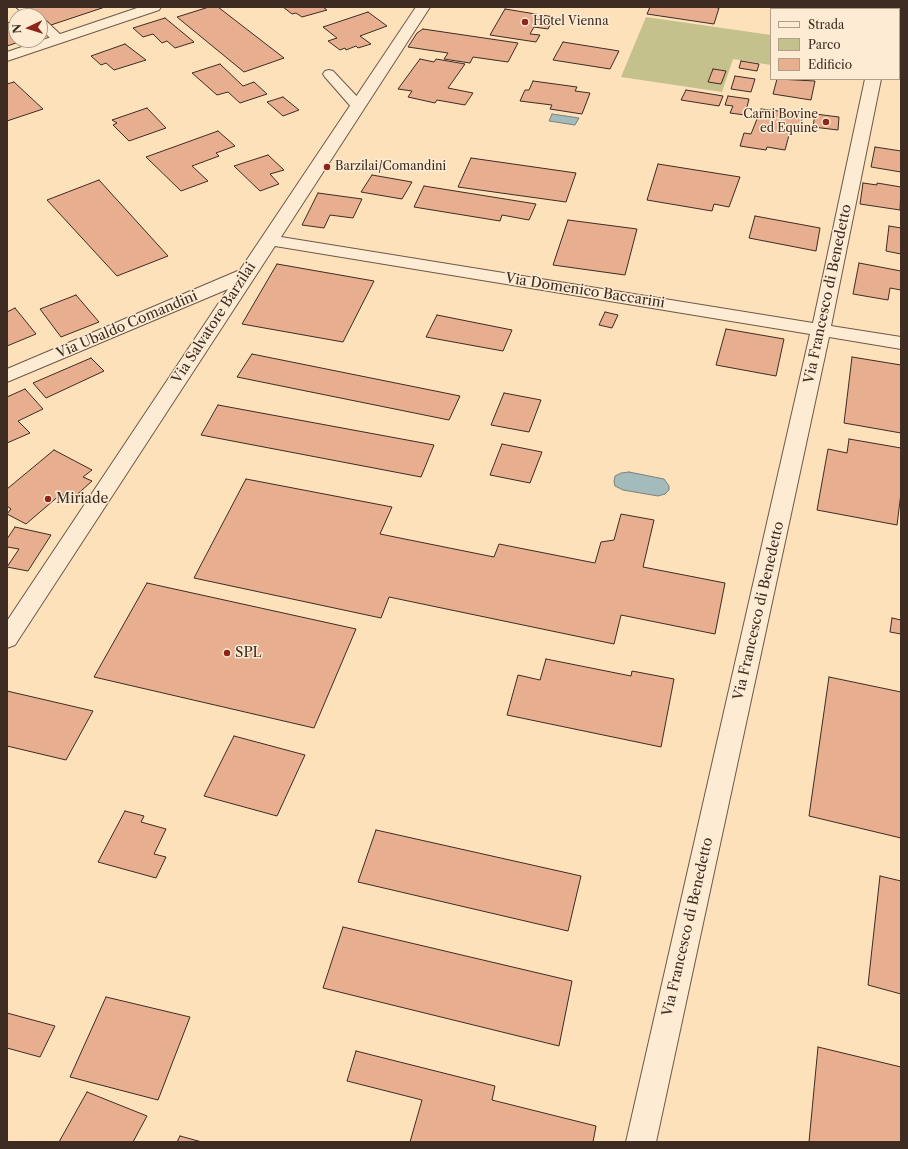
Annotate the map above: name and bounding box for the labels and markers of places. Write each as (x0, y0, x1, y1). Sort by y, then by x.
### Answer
place label: Hotel Vienna (533, 15, 608, 29)
marker: Hotel Vienna (520, 17, 530, 27)
place label: Carni Bovine ed Equine (743, 108, 818, 136)
marker: Carni Bovine ed Equine (821, 117, 831, 127)
place label: Barzilai/Comandini (335, 160, 446, 174)
marker: Barzilai/Comandini (322, 162, 332, 172)
place label: Miriade (56, 491, 108, 507)
marker: Miriade (43, 494, 53, 504)
place label: SPL (235, 645, 262, 661)
marker: SPL (222, 648, 232, 658)

